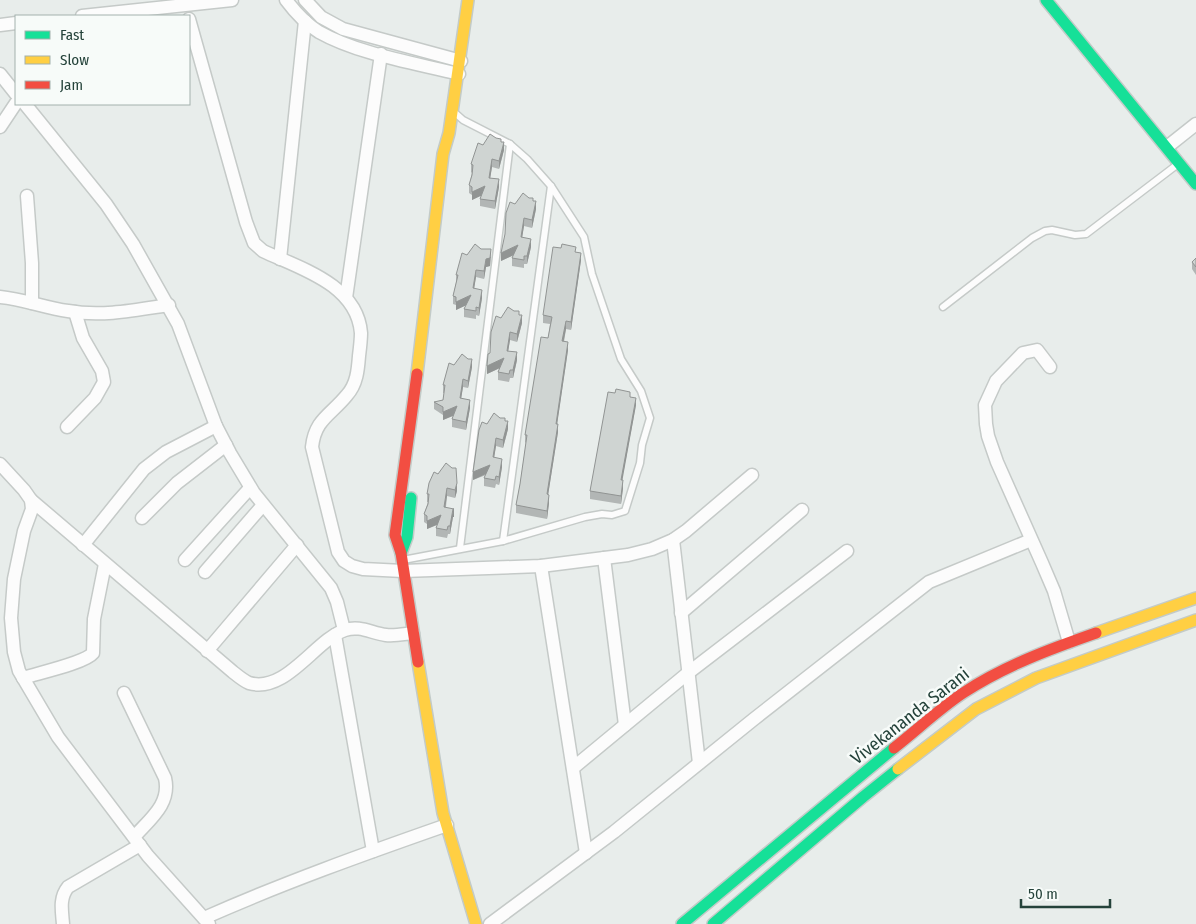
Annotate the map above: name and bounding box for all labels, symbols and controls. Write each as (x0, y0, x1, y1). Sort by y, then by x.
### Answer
legend (15, 15, 190, 105)
text: Fast (60, 26, 84, 44)
text: Slow (60, 51, 89, 69)
text: Jam (60, 76, 83, 94)
street label: Vivekananda Sarani (846, 663, 974, 769)
scale bar (1021, 876, 1110, 908)
text: 50 m (1028, 885, 1058, 903)

